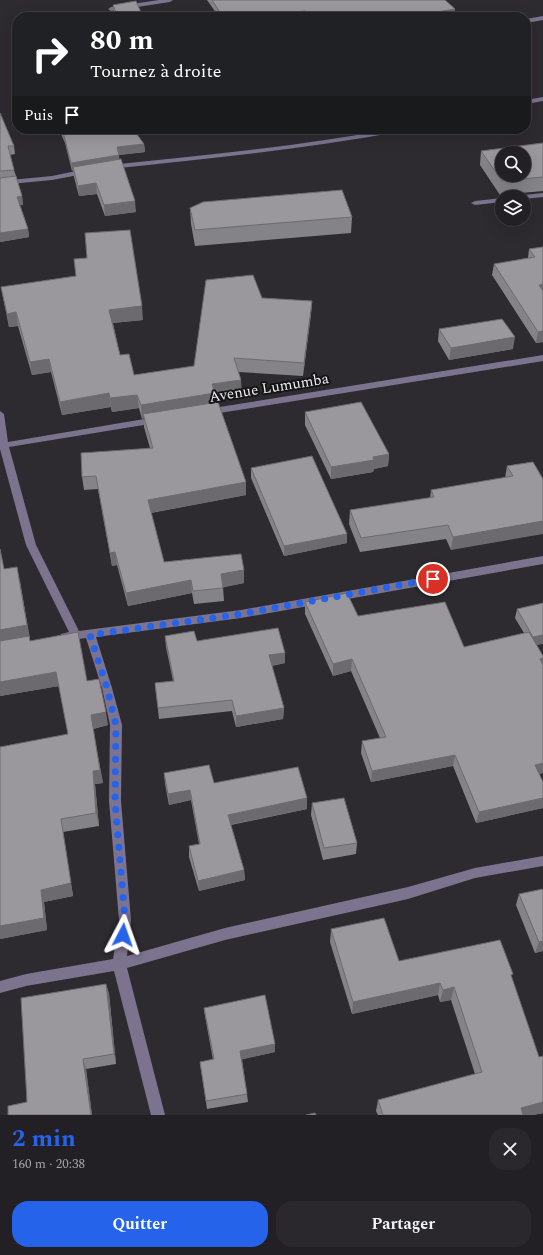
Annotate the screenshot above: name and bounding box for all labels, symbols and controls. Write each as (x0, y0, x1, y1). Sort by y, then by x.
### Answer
text: 80 m (90, 19, 154, 62)
icon: right (24, 28, 76, 80)
text: Tournez à droite (90, 58, 222, 85)
text: Puis (24, 104, 53, 127)
icon: arrive (61, 104, 83, 126)
map controls (495, 146, 531, 226)
button: search (495, 146, 531, 182)
button: layers (495, 190, 531, 226)
street label: Avenue Lumumba (207, 367, 331, 409)
pin (416, 562, 450, 596)
icon: arrive (422, 568, 444, 590)
position arrow (102, 914, 144, 956)
text: 2 min (12, 1121, 76, 1157)
button: close (489, 1128, 531, 1170)
text: 160 m · 20:38 (12, 1154, 85, 1174)
button: Quitter (12, 1201, 268, 1247)
button: Partager (276, 1201, 531, 1247)

